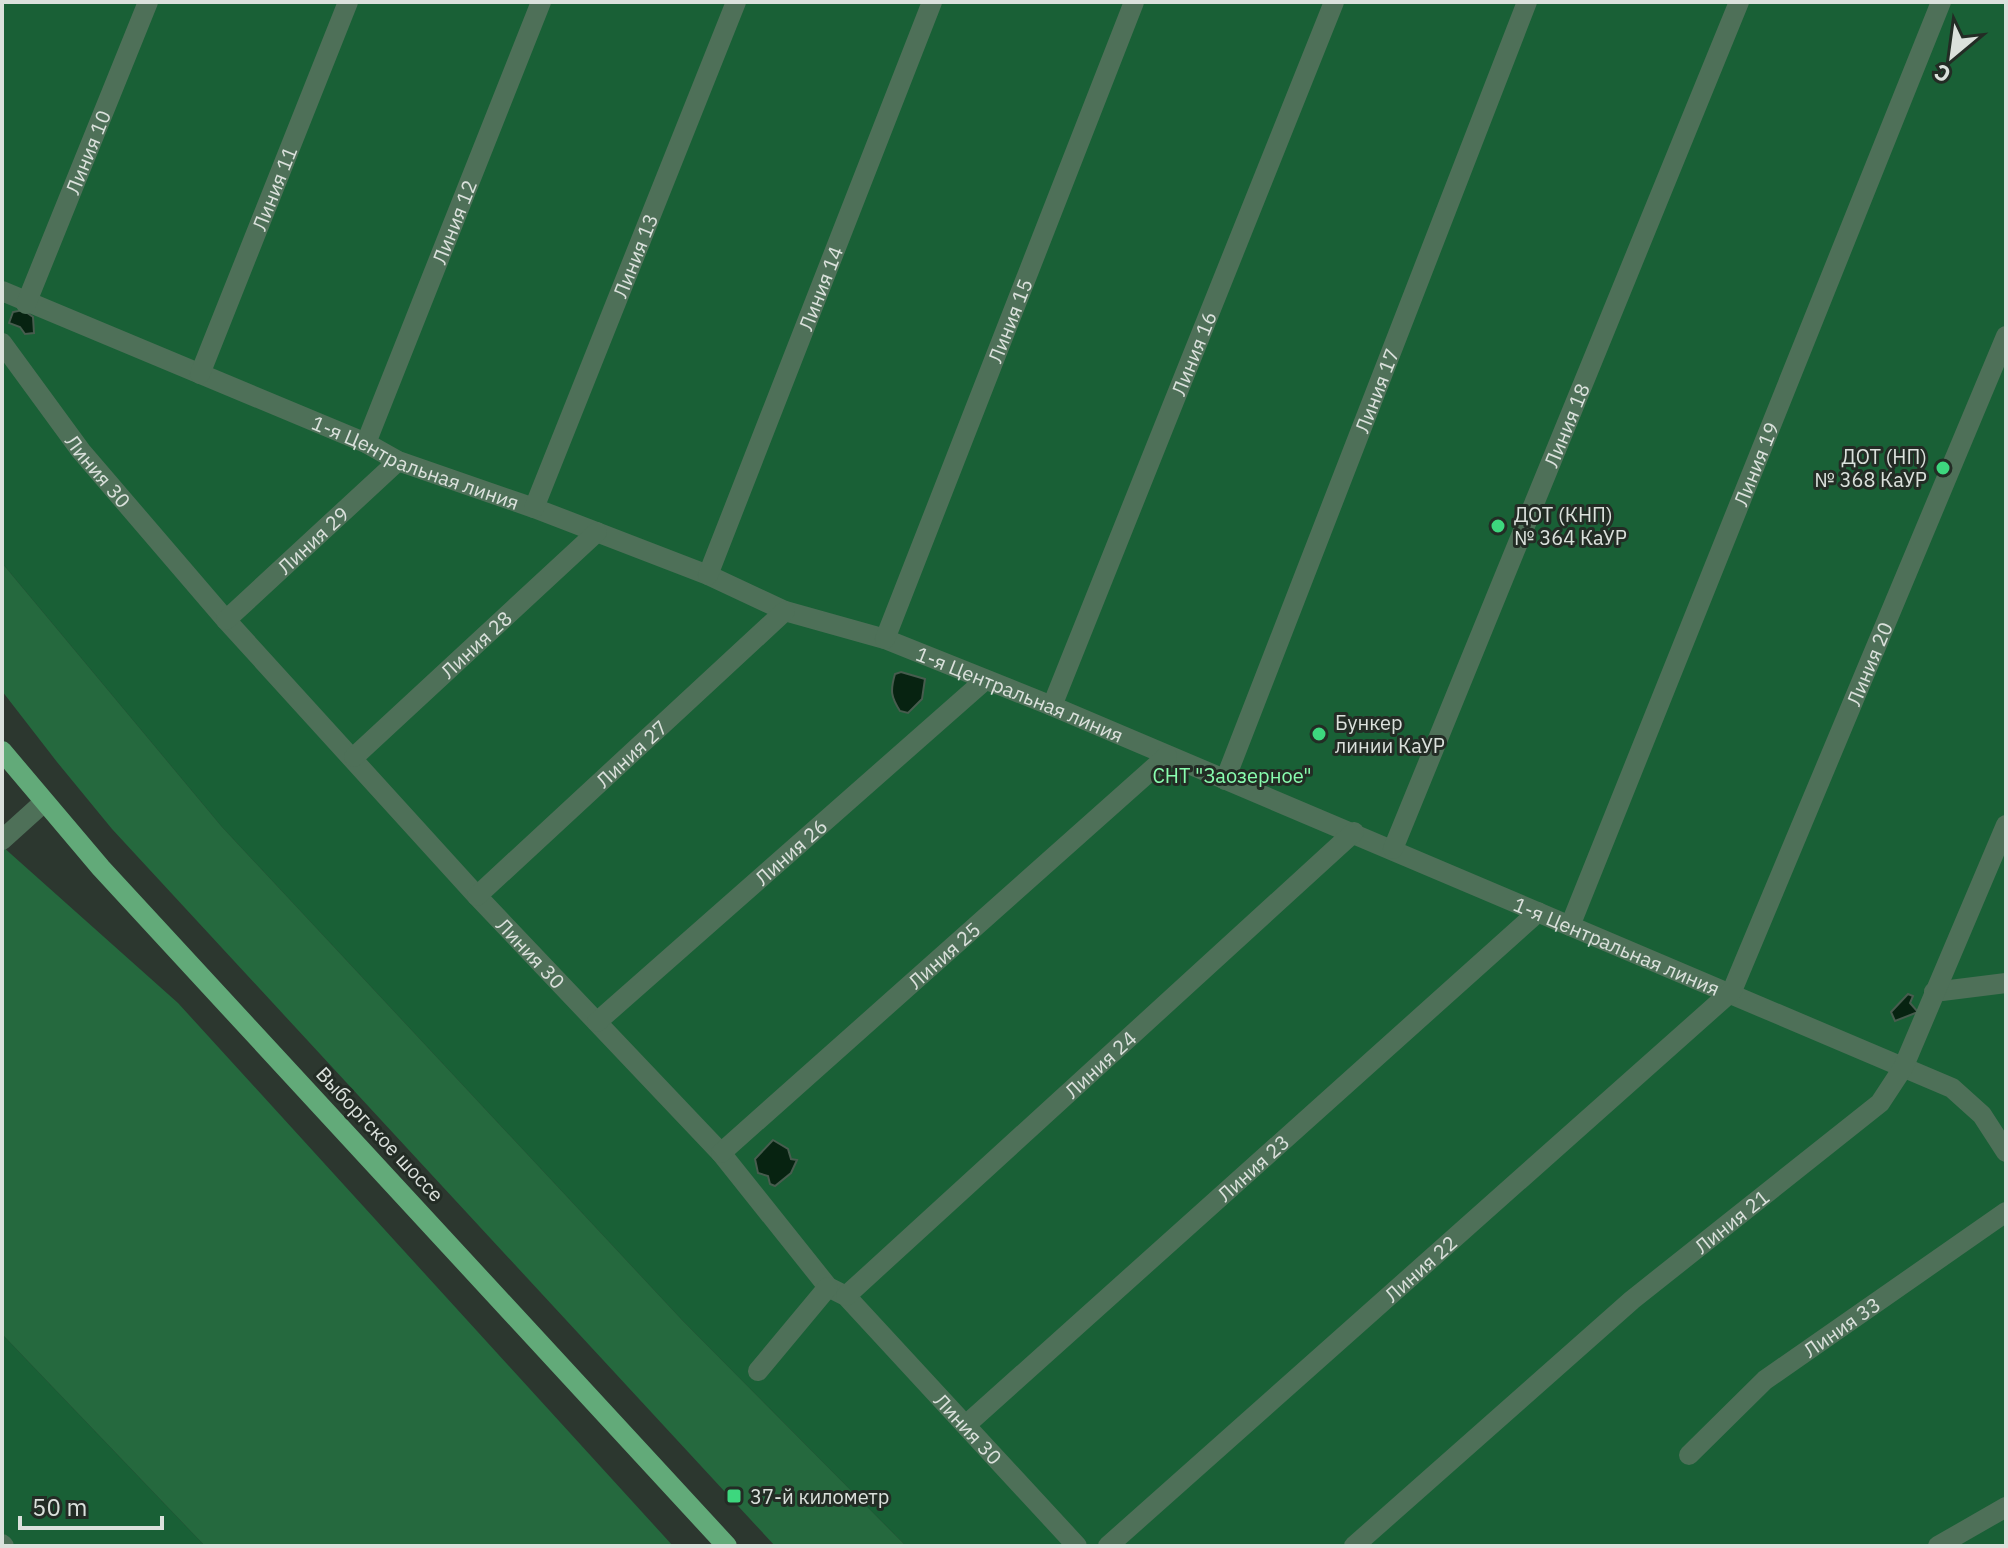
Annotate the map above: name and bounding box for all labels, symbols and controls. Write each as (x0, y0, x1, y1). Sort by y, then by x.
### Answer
north arrow (1912, 16, 1992, 96)
text: С (1929, 58, 1955, 90)
street label: Линия 10 (58, 106, 117, 198)
street label: Линия 11 (245, 142, 303, 234)
street label: Линия 12 (425, 176, 483, 268)
street label: Линия 13 (606, 209, 664, 301)
street label: Линия 14 (791, 242, 849, 334)
street label: Линия 15 (981, 274, 1038, 367)
street label: Линия 16 (1164, 307, 1222, 399)
street label: Линия 17 (1348, 344, 1405, 436)
street label: Линия 18 (1537, 379, 1595, 471)
street label: 1-я Центральная линия (308, 408, 523, 515)
street label: Линия 19 (1727, 418, 1785, 510)
street label: Линия 30 (59, 428, 137, 513)
place label: ДОТ (НП) № 368 КаУР (1814, 443, 1927, 493)
marker: ДОТ (НП) № 368 КаУР (1934, 459, 1952, 477)
street label: Линия 29 (271, 500, 354, 580)
place label: ДОТ (КНП) № 364 КаУР (1514, 501, 1627, 551)
marker: ДОТ (КНП) № 364 КаУР (1489, 517, 1507, 535)
street label: Линия 28 (434, 604, 517, 684)
street label: Линия 20 (1839, 618, 1898, 710)
street label: 1-я Центральная линия (912, 639, 1128, 748)
place label: Бункер линии КаУР (1335, 709, 1445, 759)
street label: Линия 27 (590, 713, 673, 793)
marker: Бункер линии КаУР (1310, 725, 1328, 743)
park label: СНТ "Заозерное" (1152, 762, 1312, 789)
street label: Линия 26 (748, 812, 833, 891)
street label: 1-я Центральная линия (1510, 890, 1724, 1001)
street label: Линия 30 (491, 912, 571, 994)
street label: Линия 25 (902, 915, 986, 994)
street label: Линия 24 (1058, 1024, 1142, 1104)
street label: Выборгское шоссе (310, 1061, 450, 1207)
street label: Линия 23 (1211, 1128, 1295, 1207)
street label: Линия 21 (1688, 1183, 1774, 1259)
street label: Линия 22 (1378, 1229, 1462, 1308)
street label: Линия 33 (1797, 1290, 1885, 1363)
street label: Линия 30 (929, 1387, 1008, 1470)
scale bar (20, 1480, 162, 1530)
place label: 37-й километр (750, 1483, 889, 1510)
marker: 37-й километр (725, 1487, 743, 1505)
text: 50 m (32, 1491, 87, 1523)

